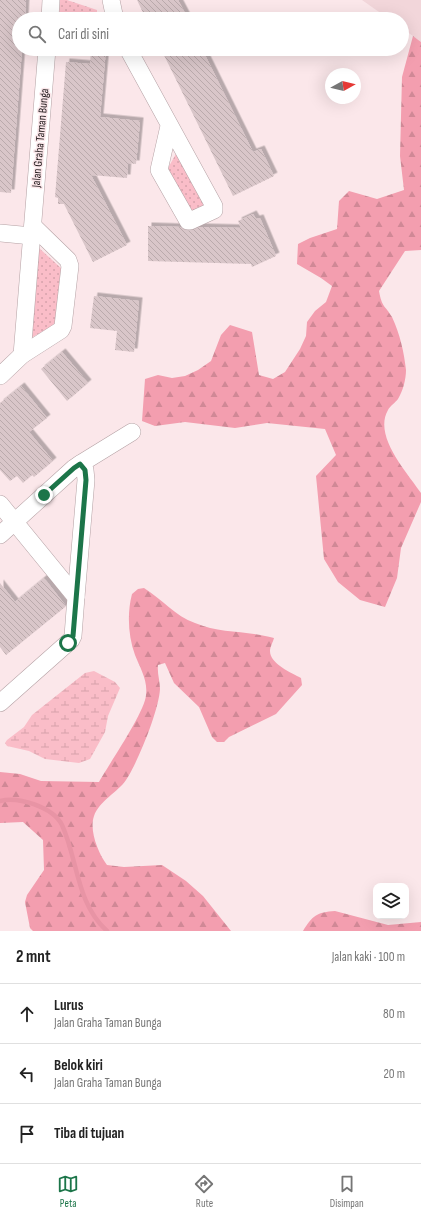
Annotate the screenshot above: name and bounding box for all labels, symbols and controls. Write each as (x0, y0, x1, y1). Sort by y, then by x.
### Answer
search box (12, 12, 409, 56)
icon: search (26, 23, 48, 45)
text: Cari di sini (58, 25, 109, 44)
north arrow (325, 68, 361, 104)
street label: Jalan Graha Taman Bunga (29, 88, 52, 189)
route end (35, 486, 53, 504)
route start (59, 634, 77, 652)
map controls (373, 883, 409, 919)
button: layers (373, 883, 409, 919)
text: 2 mnt (16, 947, 51, 967)
text: Jalan kaki · 100 m (332, 949, 405, 965)
text: Lurus (54, 996, 83, 1015)
icon: ahead (16, 1003, 38, 1025)
text: 80 m (383, 1006, 405, 1022)
text: Jalan Graha Taman Bunga (54, 1015, 162, 1031)
text: Belok kiri (54, 1056, 103, 1075)
icon: left (16, 1063, 38, 1085)
text: 20 m (383, 1066, 405, 1082)
text: Jalan Graha Taman Bunga (54, 1075, 162, 1091)
icon: arrive (16, 1123, 38, 1145)
text: Tiba di tujuan (54, 1124, 124, 1143)
tab: Peta (57, 1173, 79, 1210)
tab: Rute (193, 1173, 215, 1210)
tab: Disimpan (330, 1173, 364, 1210)

